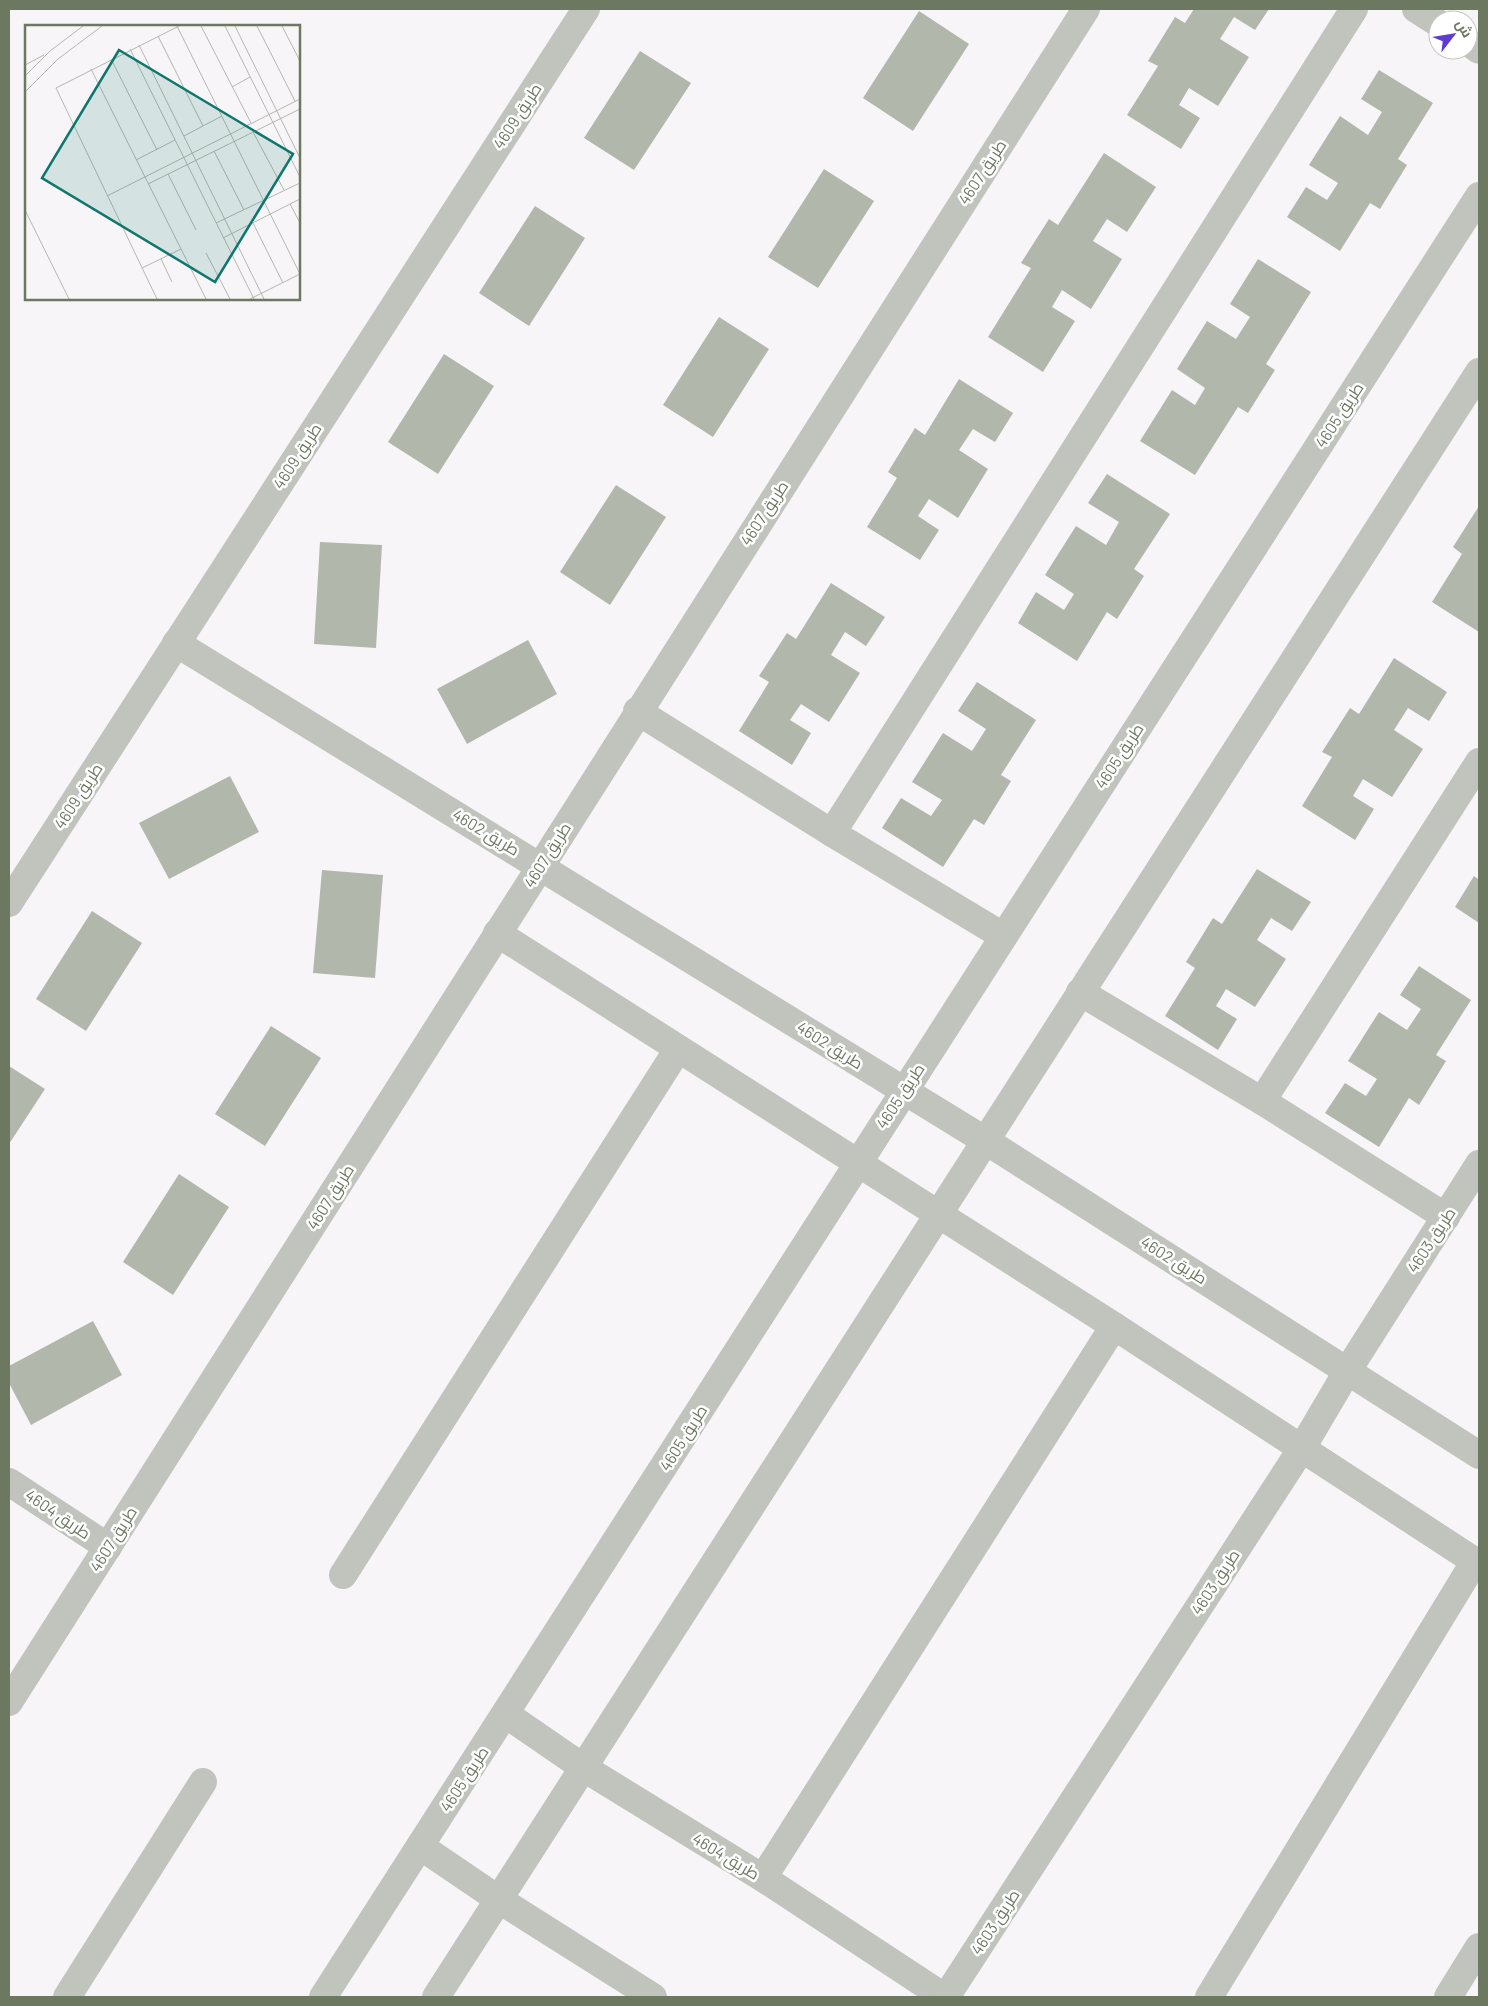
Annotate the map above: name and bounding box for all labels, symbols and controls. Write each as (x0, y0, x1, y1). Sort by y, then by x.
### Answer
north arrow (1428, 10, 1478, 60)
text: ش (1452, 16, 1477, 41)
inset map (25, 25, 300, 300)
street label: طريق 4609 (488, 79, 546, 153)
street label: طريق 4607 (954, 136, 1011, 209)
street label: طريق 4605 (1310, 378, 1368, 452)
street label: طريق 4609 (268, 419, 326, 493)
street label: طريق 4607 (736, 477, 793, 550)
street label: طريق 4605 (1090, 719, 1148, 793)
street label: طريق 4609 (49, 759, 107, 833)
street label: طريق 4602 (448, 804, 523, 861)
street label: طريق 4607 (519, 819, 576, 892)
street label: طريق 4602 (793, 1017, 867, 1074)
street label: طريق 4605 (871, 1059, 929, 1133)
street label: طريق 4607 (302, 1161, 359, 1234)
street label: طريق 4603 (1402, 1203, 1460, 1277)
street label: طريق 4602 (1137, 1232, 1211, 1289)
street label: طريق 4605 (655, 1401, 712, 1475)
street label: طريق 4604 (21, 1485, 95, 1544)
street label: طريق 4607 (85, 1503, 142, 1576)
street label: طريق 4603 (1186, 1545, 1244, 1619)
street label: طريق 4605 (435, 1742, 493, 1816)
street label: طريق 4604 (688, 1828, 763, 1885)
street label: طريق 4603 (966, 1885, 1024, 1959)

